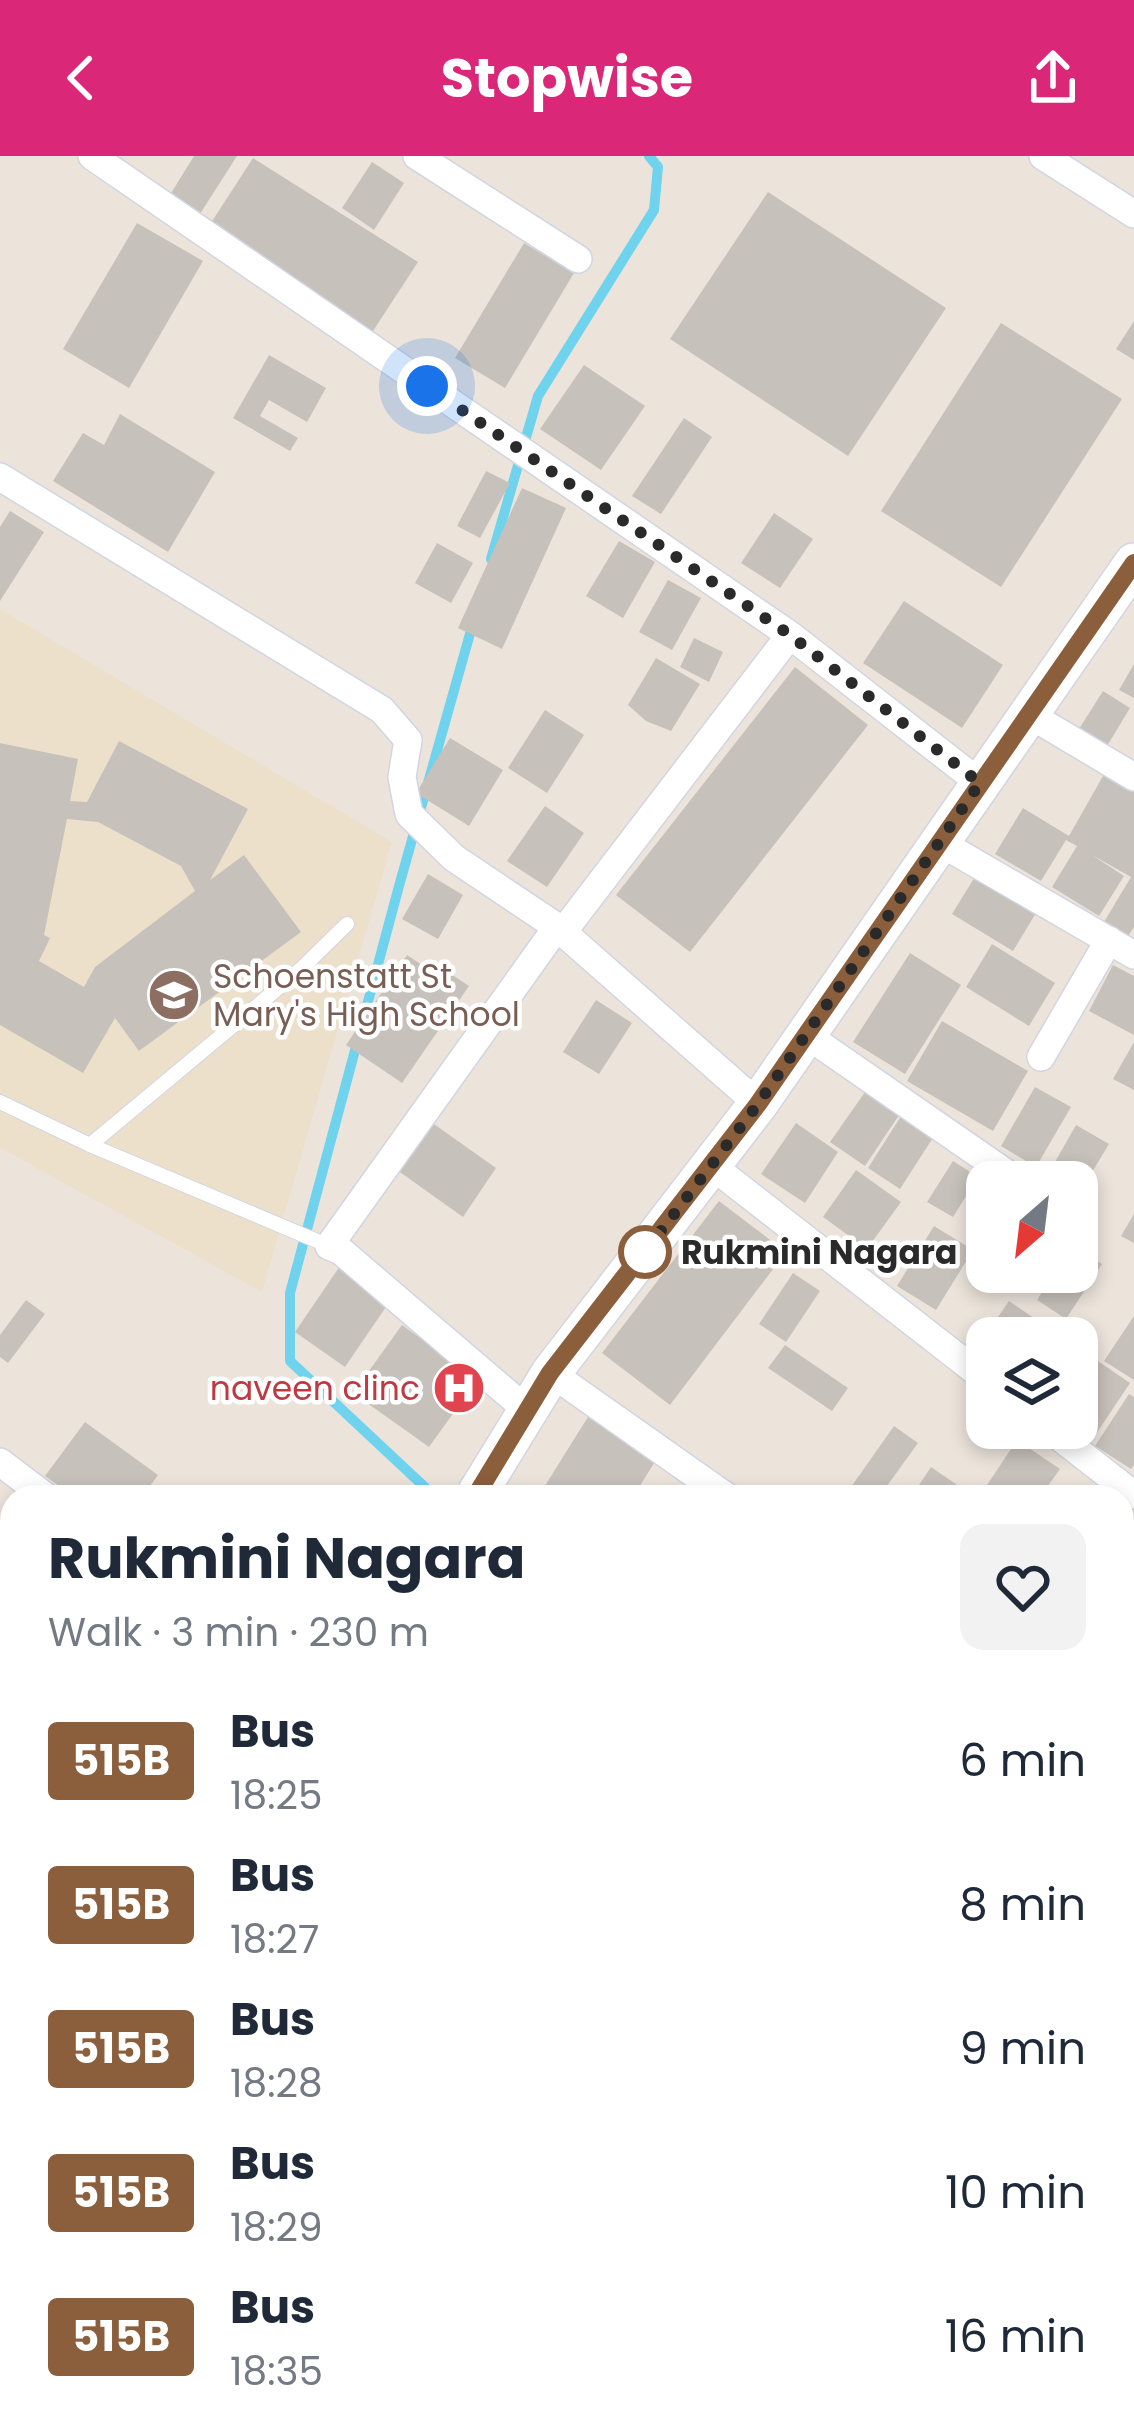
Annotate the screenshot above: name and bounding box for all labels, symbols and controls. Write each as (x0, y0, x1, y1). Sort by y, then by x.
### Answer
text: Stopwise (441, 40, 693, 116)
icon: back (48, 45, 114, 111)
icon: share (1020, 45, 1086, 111)
your location (397, 356, 457, 416)
place label: Schoenstatt St Mary's High School (213, 953, 520, 1038)
school or university icon: Schoenstatt St Mary's High School (146, 967, 202, 1023)
north arrow (966, 1161, 1098, 1293)
map controls (966, 1161, 1098, 1449)
marker: Rukmini Nagara (620, 1227, 670, 1277)
place label: Rukmini Nagara (681, 1229, 957, 1276)
button: layers (966, 1317, 1098, 1449)
hospital icon: naveen clinc (431, 1360, 487, 1416)
place label: naveen clinc (210, 1365, 420, 1412)
text: Rukmini Nagara (48, 1518, 525, 1598)
button: heart (960, 1524, 1086, 1650)
text: Walk · 3 min · 230 m (48, 1605, 429, 1660)
text: Bus (230, 1700, 315, 1763)
text: 6 min (959, 1729, 1086, 1792)
text: 515B (72, 1731, 170, 1790)
text: 18:25 (230, 1768, 322, 1823)
text: Bus (230, 1844, 315, 1907)
text: 8 min (959, 1873, 1086, 1936)
text: 515B (72, 1875, 170, 1934)
text: 18:27 (230, 1912, 319, 1967)
text: Bus (230, 1988, 315, 2051)
text: 9 min (959, 2017, 1086, 2080)
text: 515B (72, 2019, 170, 2078)
text: 18:28 (230, 2056, 323, 2111)
text: Bus (230, 2132, 315, 2195)
text: 10 min (945, 2161, 1086, 2224)
text: 515B (72, 2163, 170, 2222)
text: 18:29 (230, 2200, 322, 2255)
text: Bus (230, 2276, 315, 2339)
text: 16 min (945, 2305, 1086, 2368)
text: 515B (72, 2307, 170, 2366)
text: 18:35 (230, 2344, 323, 2399)

